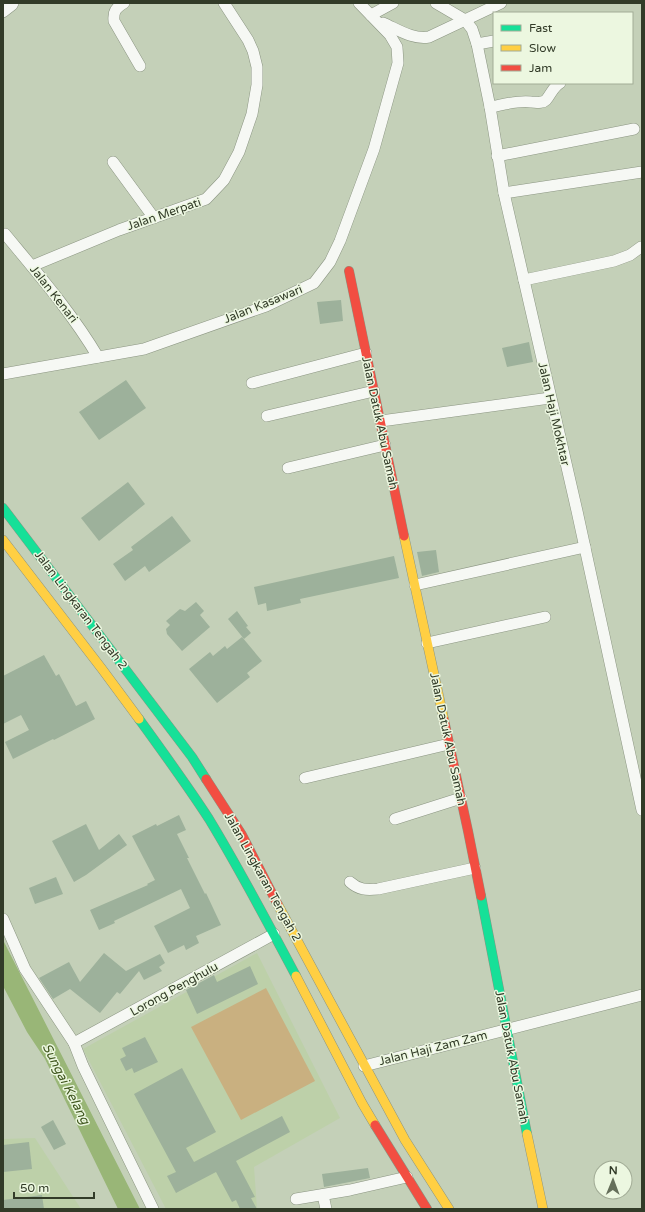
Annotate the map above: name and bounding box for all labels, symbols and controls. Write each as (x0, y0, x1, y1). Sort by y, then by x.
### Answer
legend (493, 12, 633, 84)
text: Fast (529, 21, 553, 35)
text: Slow (529, 41, 556, 55)
text: Jam (529, 61, 552, 75)
street label: Jalan Merpati (125, 195, 203, 233)
street label: Jalan Kenari (27, 263, 81, 325)
street label: Jalan Kasawari (222, 282, 304, 326)
street label: Jalan Datuk Abu Samah (359, 355, 401, 491)
street label: Jalan Haji Mokhtar (535, 361, 573, 468)
street label: Jalan Lingkaran Tengah 2 (32, 548, 130, 672)
street label: Jalan Datuk Abu Samah (427, 671, 469, 807)
street label: Jalan Lingkaran Tengah 2 (222, 810, 304, 944)
street label: Lorong Penghulu (128, 959, 220, 1019)
street label: Jalan Datuk Abu Samah (492, 989, 532, 1125)
street label: Jalan Haji Zam Zam (377, 1028, 489, 1068)
water label: Sungai Kelang (39, 1041, 94, 1128)
north arrow (593, 1160, 633, 1200)
text: N (609, 1164, 618, 1177)
scale bar (14, 1174, 94, 1200)
text: 50 m (20, 1181, 49, 1195)

